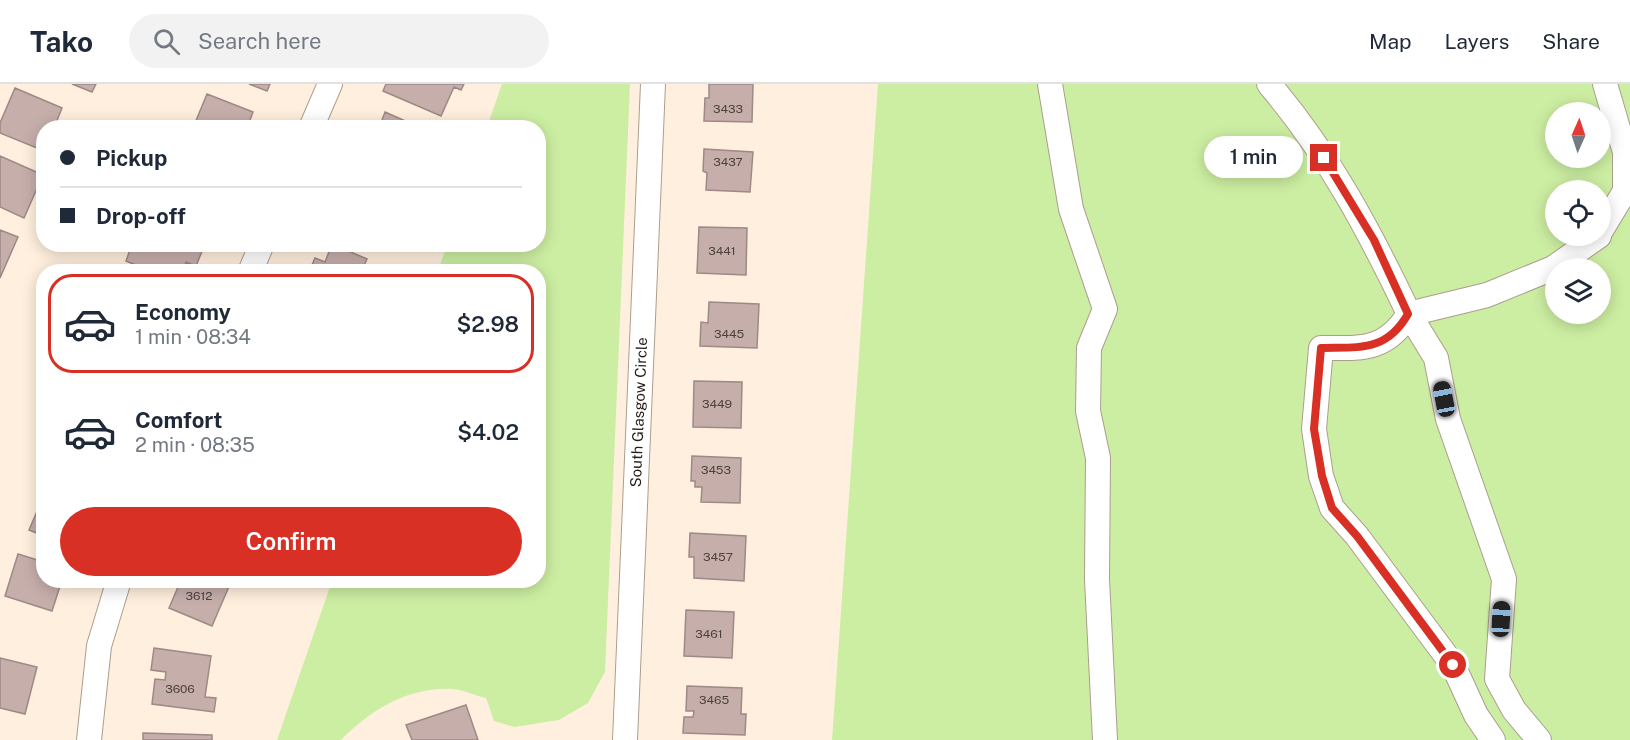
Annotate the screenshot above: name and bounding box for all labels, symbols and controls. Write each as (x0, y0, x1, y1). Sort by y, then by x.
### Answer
search box (129, 14, 549, 68)
text: Tako (30, 25, 93, 58)
icon: search (150, 25, 183, 58)
text: Search here (198, 28, 322, 54)
text: Map (1369, 29, 1412, 54)
text: Layers (1445, 29, 1509, 54)
text: Share (1542, 29, 1600, 54)
house number: 3433 (713, 102, 743, 116)
north arrow (1545, 102, 1611, 168)
map controls (1545, 102, 1611, 324)
callout: 1 min (1204, 137, 1303, 179)
route end (1310, 144, 1337, 171)
text: Pickup (96, 145, 167, 171)
text: 1 min (1230, 145, 1277, 169)
house number: 3437 (713, 155, 743, 169)
button: locate (1545, 180, 1611, 246)
text: Drop-off (96, 203, 186, 229)
house number: 3441 (708, 244, 736, 258)
button: layers (1545, 258, 1611, 324)
icon: car (63, 297, 117, 351)
text: Economy (135, 299, 231, 325)
text: $2.98 (457, 311, 519, 337)
text: 1 min · 08:34 (135, 325, 251, 349)
house number: 3445 (714, 327, 744, 341)
street label: South Glasgow Circle (627, 337, 650, 488)
car (1432, 380, 1456, 418)
house number: 3449 (702, 397, 732, 411)
icon: car (63, 405, 117, 459)
text: Comfort (135, 407, 222, 433)
text: $4.02 (457, 419, 519, 445)
text: 2 min · 08:35 (135, 433, 255, 457)
house number: 3453 (701, 463, 731, 477)
button: Confirm (60, 507, 522, 576)
house number: 3457 (703, 550, 733, 564)
house number: 3612 (186, 589, 213, 603)
car (1491, 601, 1511, 637)
house number: 3461 (695, 627, 723, 641)
route start (1439, 651, 1466, 678)
house number: 3606 (165, 682, 195, 696)
house number: 3465 (699, 693, 729, 707)

